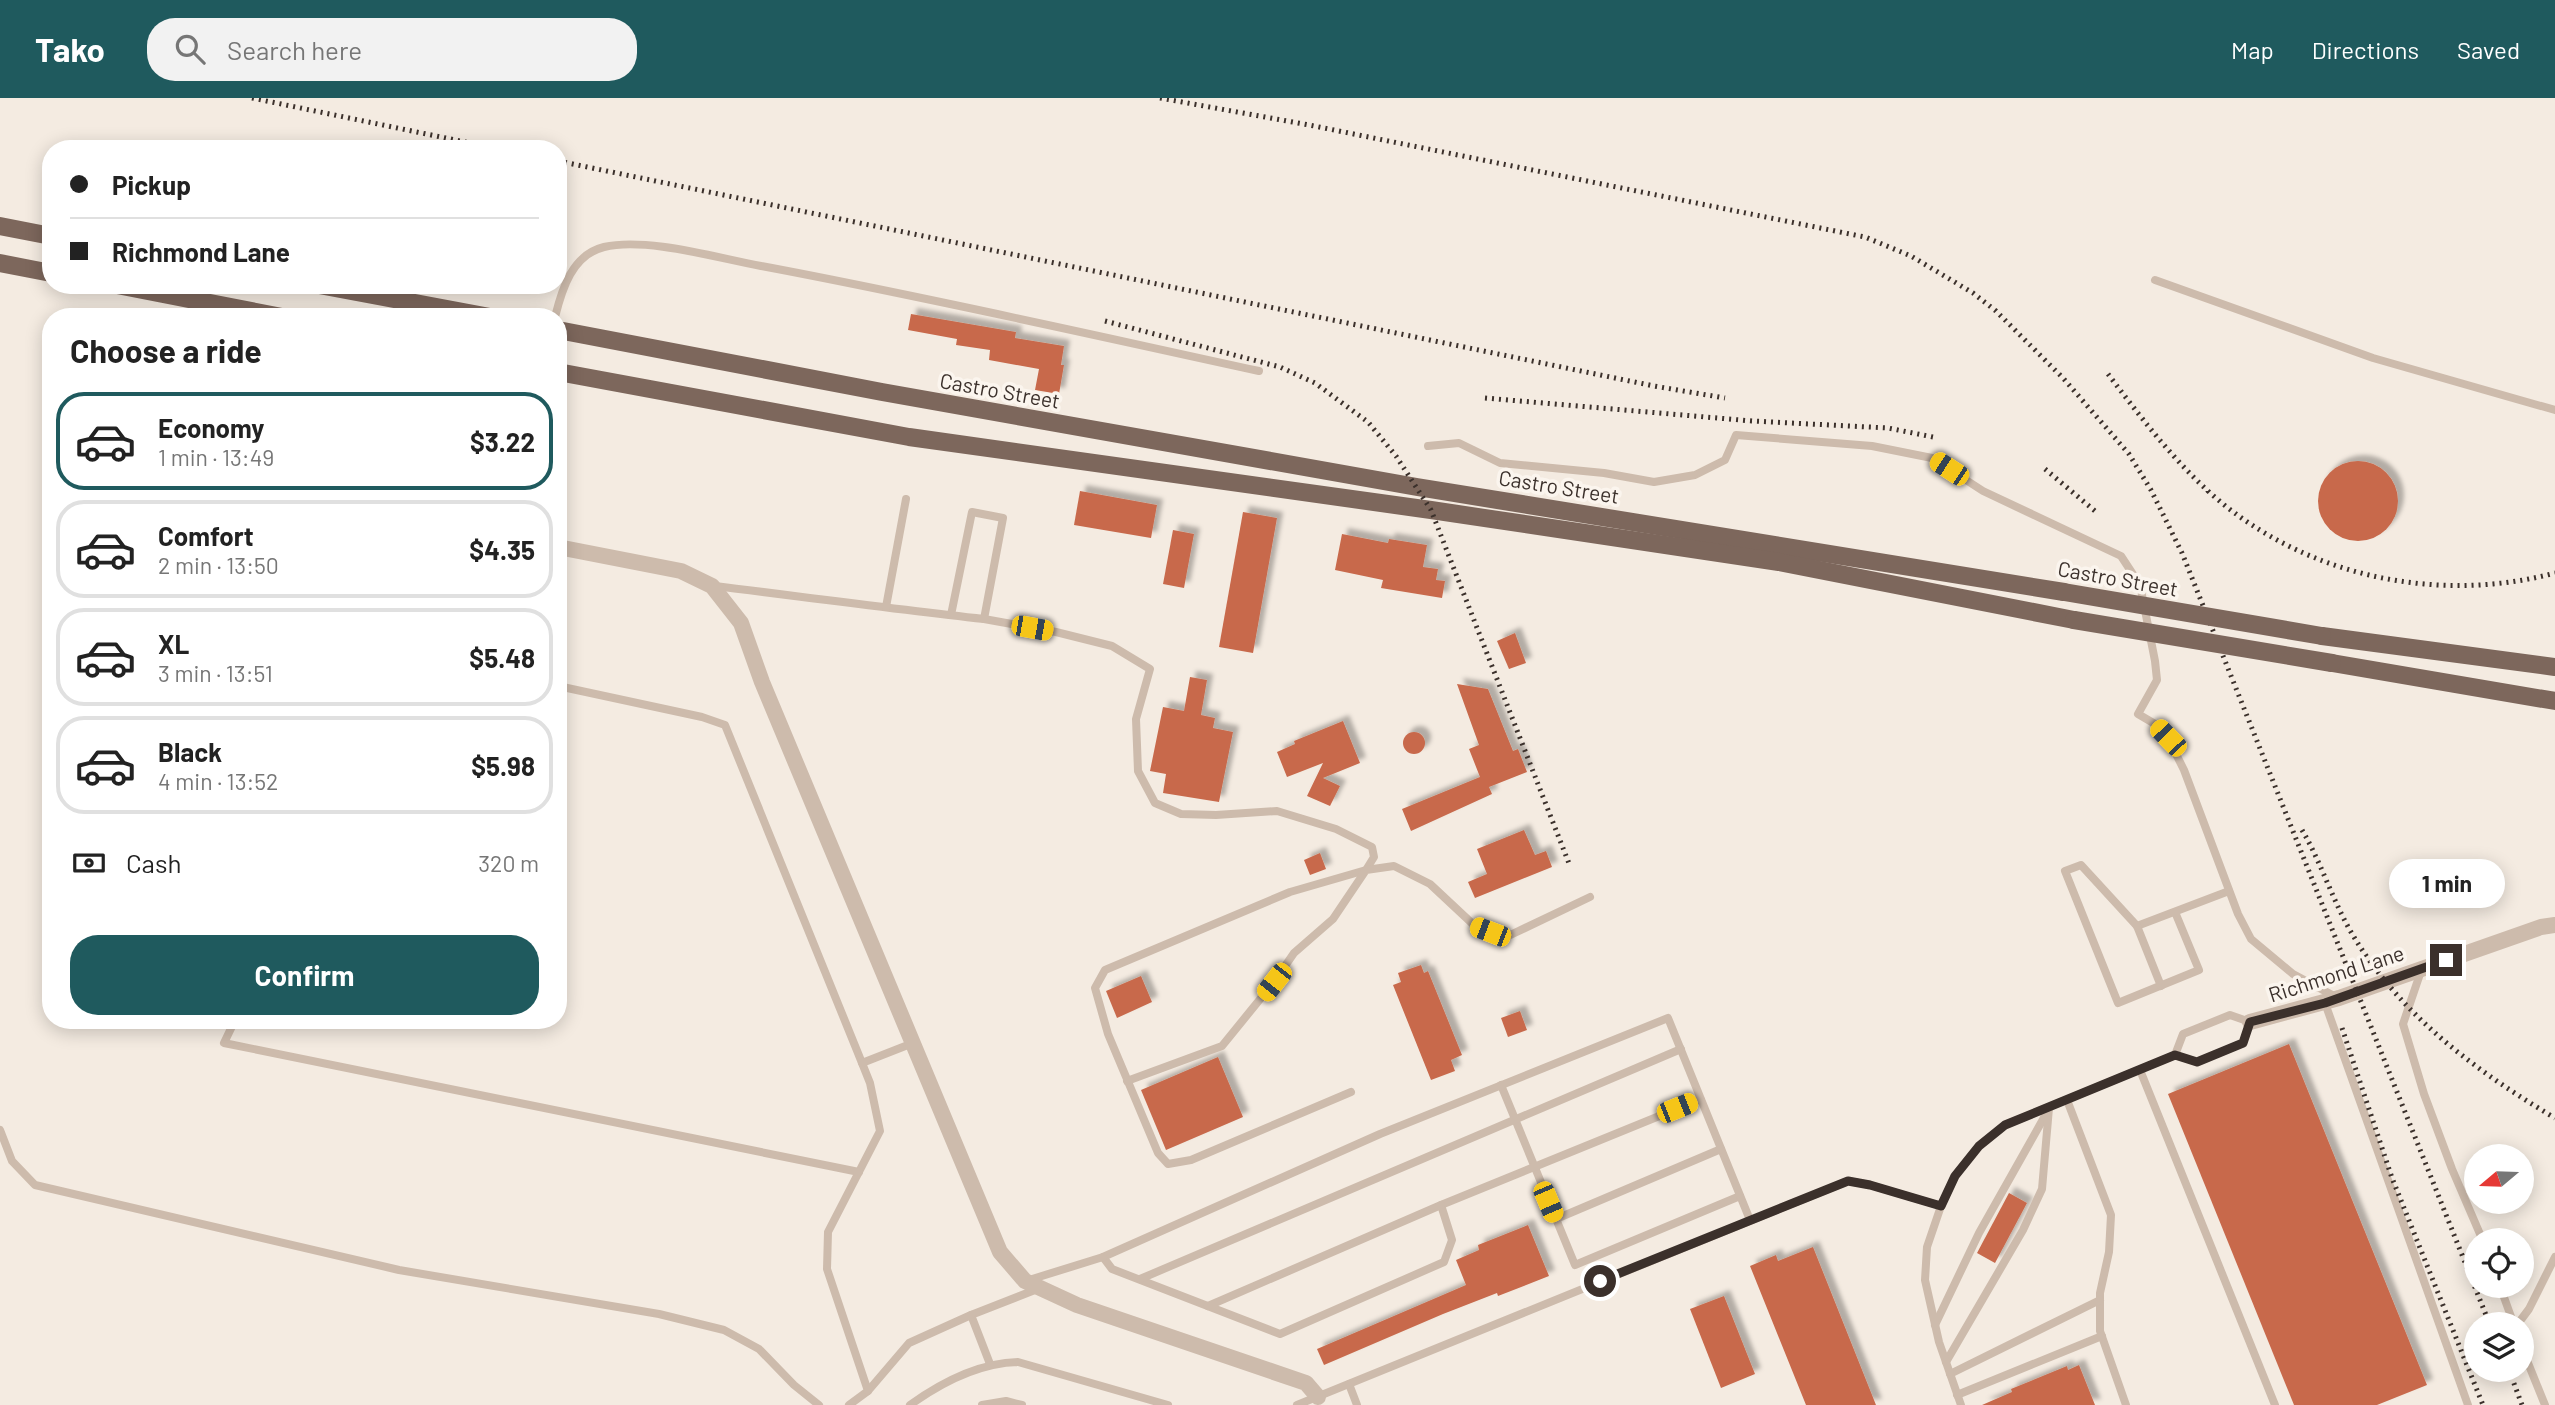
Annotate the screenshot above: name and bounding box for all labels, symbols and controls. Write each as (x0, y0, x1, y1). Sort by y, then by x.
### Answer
search box (147, 18, 637, 81)
text: Tako (35, 29, 105, 69)
icon: search (171, 30, 209, 68)
text: Search here (227, 34, 362, 65)
text: Map (2231, 35, 2274, 64)
text: Directions (2312, 35, 2419, 64)
text: Saved (2457, 35, 2520, 64)
text: Pickup (112, 169, 191, 200)
text: Richmond Lane (112, 236, 290, 267)
text: Choose a ride (70, 331, 262, 369)
street label: Castro Street (938, 367, 1062, 413)
icon: car (74, 410, 137, 473)
text: Economy (158, 412, 264, 443)
text: $3.22 (470, 426, 535, 457)
text: 1 min · 13:49 (158, 443, 274, 471)
car (1926, 449, 1973, 489)
street label: Castro Street (1497, 464, 1621, 508)
icon: car (74, 518, 137, 581)
text: Comfort (158, 520, 254, 551)
text: $4.35 (469, 534, 535, 565)
text: 2 min · 13:50 (158, 551, 279, 579)
street label: Castro Street (2056, 555, 2180, 601)
car (1010, 614, 1055, 642)
icon: car (74, 626, 137, 689)
text: XL (158, 628, 189, 659)
text: $5.48 (469, 642, 535, 673)
text: 3 min · 13:51 (158, 659, 273, 687)
car (2146, 716, 2191, 760)
icon: car (74, 734, 137, 797)
text: Black (158, 736, 222, 767)
text: $5.98 (471, 750, 535, 781)
text: 4 min · 13:52 (158, 767, 278, 795)
icon: cash (70, 844, 108, 882)
text: Cash (126, 847, 181, 878)
text: 320 m (478, 849, 539, 877)
callout: 1 min (2388, 858, 2504, 908)
text: 1 min (2422, 869, 2472, 897)
car (1467, 915, 1514, 949)
button: Confirm (70, 935, 539, 1015)
street label: Richmond Lane (2265, 939, 2407, 1007)
route end (2430, 944, 2462, 976)
car (1253, 959, 1296, 1005)
car (1654, 1090, 1701, 1126)
north arrow (2464, 1144, 2534, 1214)
map controls (2464, 1144, 2534, 1382)
car (1531, 1179, 1566, 1225)
button: locate (2464, 1228, 2534, 1298)
route start (1584, 1265, 1616, 1297)
button: layers (2464, 1312, 2534, 1382)

